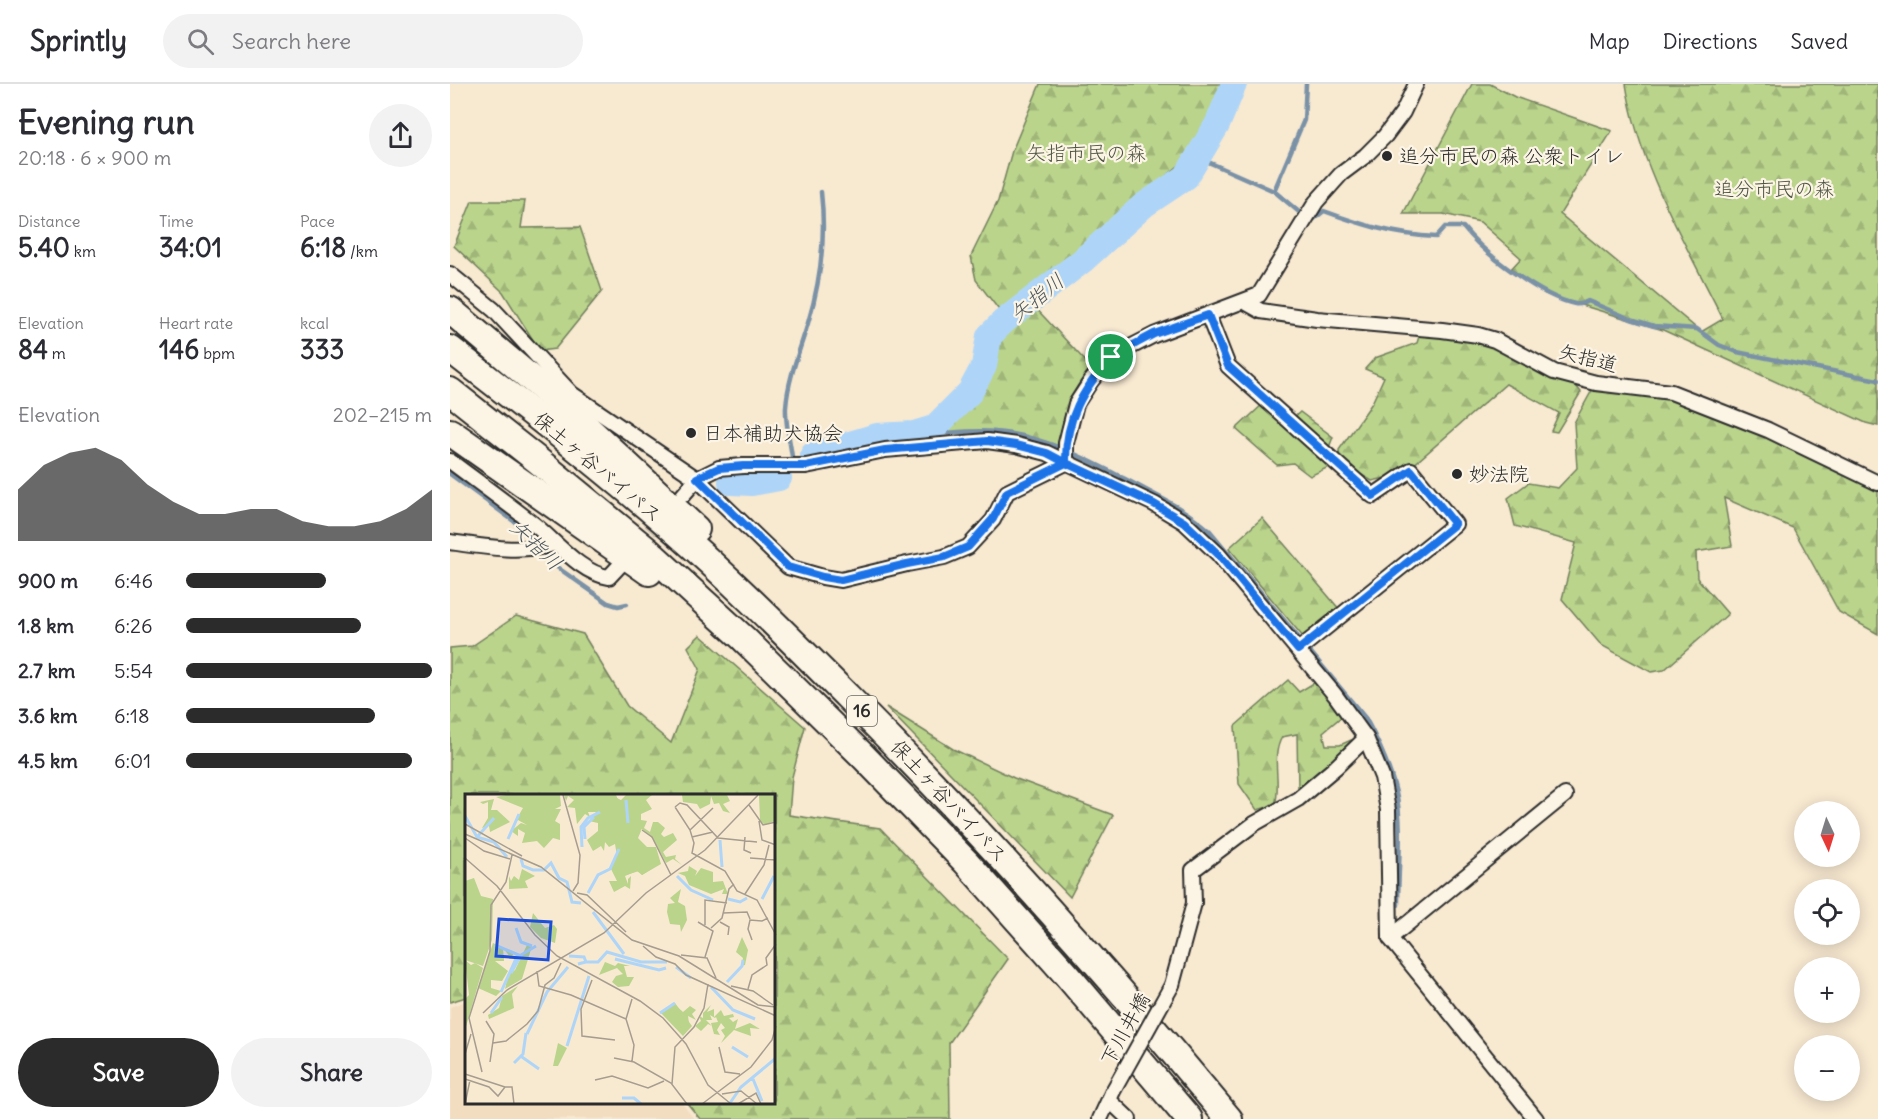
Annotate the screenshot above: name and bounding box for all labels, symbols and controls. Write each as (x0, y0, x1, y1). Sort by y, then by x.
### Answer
search box (163, 14, 583, 68)
text: Sprintly (30, 23, 127, 59)
icon: search (184, 25, 217, 58)
text: Search here (232, 27, 351, 55)
text: Map (1589, 28, 1630, 55)
text: Directions (1663, 28, 1757, 55)
text: Saved (1790, 28, 1848, 55)
text: Evening run (18, 101, 194, 143)
button: share (369, 104, 432, 167)
park label: 矢指市民の森 (1026, 140, 1146, 165)
place label: 追分市民の森 公衆トイレ (1399, 143, 1624, 168)
text: 20:18 · 6 × 900 m (18, 145, 171, 170)
marker: 追分市民の森 公衆トイレ (1380, 149, 1394, 163)
park label: 追分市民の森 (1714, 176, 1834, 201)
text: Distance (18, 211, 80, 231)
text: Time (159, 211, 194, 231)
text: Pace (300, 211, 335, 231)
text: 5.40 (18, 231, 70, 264)
text: 34:01 (159, 231, 222, 264)
text: 6:18 (300, 231, 346, 264)
text: km (70, 241, 96, 261)
text: /km (346, 241, 378, 261)
water label: 矢指川 (1004, 267, 1070, 328)
text: Elevation (18, 313, 84, 333)
text: Heart rate (159, 313, 233, 333)
text: kcal (300, 313, 329, 333)
pin (1085, 331, 1136, 382)
text: 84 (18, 333, 48, 366)
text: 146 (159, 333, 199, 366)
text: 333 (300, 333, 344, 366)
street label: 矢指道 (1556, 338, 1620, 377)
icon: arrive (1094, 340, 1127, 373)
text: m (48, 343, 66, 363)
text: bpm (199, 343, 235, 363)
text: Elevation (18, 402, 100, 427)
text: 202–215 m (333, 402, 432, 427)
street label: 保土ヶ谷バイパス (529, 406, 667, 527)
place label: 日本補助犬協会 (703, 420, 843, 445)
marker: 日本補助犬協会 (684, 426, 698, 440)
place label: 妙法院 (1469, 461, 1529, 486)
marker: 妙法院 (1450, 467, 1464, 481)
water label: 矢指川 (504, 513, 568, 576)
text: 900 m (18, 568, 78, 593)
text: 6:46 (114, 568, 153, 593)
text: 1.8 km (18, 613, 74, 638)
text: 6:26 (114, 613, 153, 638)
text: 2.7 km (18, 658, 75, 683)
text: 5:54 (114, 658, 153, 683)
road number: 16 (847, 696, 877, 726)
text: 3.6 km (18, 703, 78, 728)
text: 6:18 (114, 703, 150, 728)
street label: 保土ヶ谷バイパス (886, 734, 1013, 868)
text: 4.5 km (18, 748, 78, 773)
text: 6:01 (114, 748, 151, 773)
inset map (465, 794, 776, 1104)
north arrow (1794, 801, 1860, 867)
map controls (1794, 801, 1860, 1101)
button: locate (1794, 879, 1860, 945)
button: + (1794, 957, 1860, 1023)
street label: 下川井橋 (1094, 988, 1155, 1070)
button: − (1794, 1035, 1860, 1101)
button: Save (18, 1038, 219, 1107)
button: Share (231, 1038, 432, 1107)

